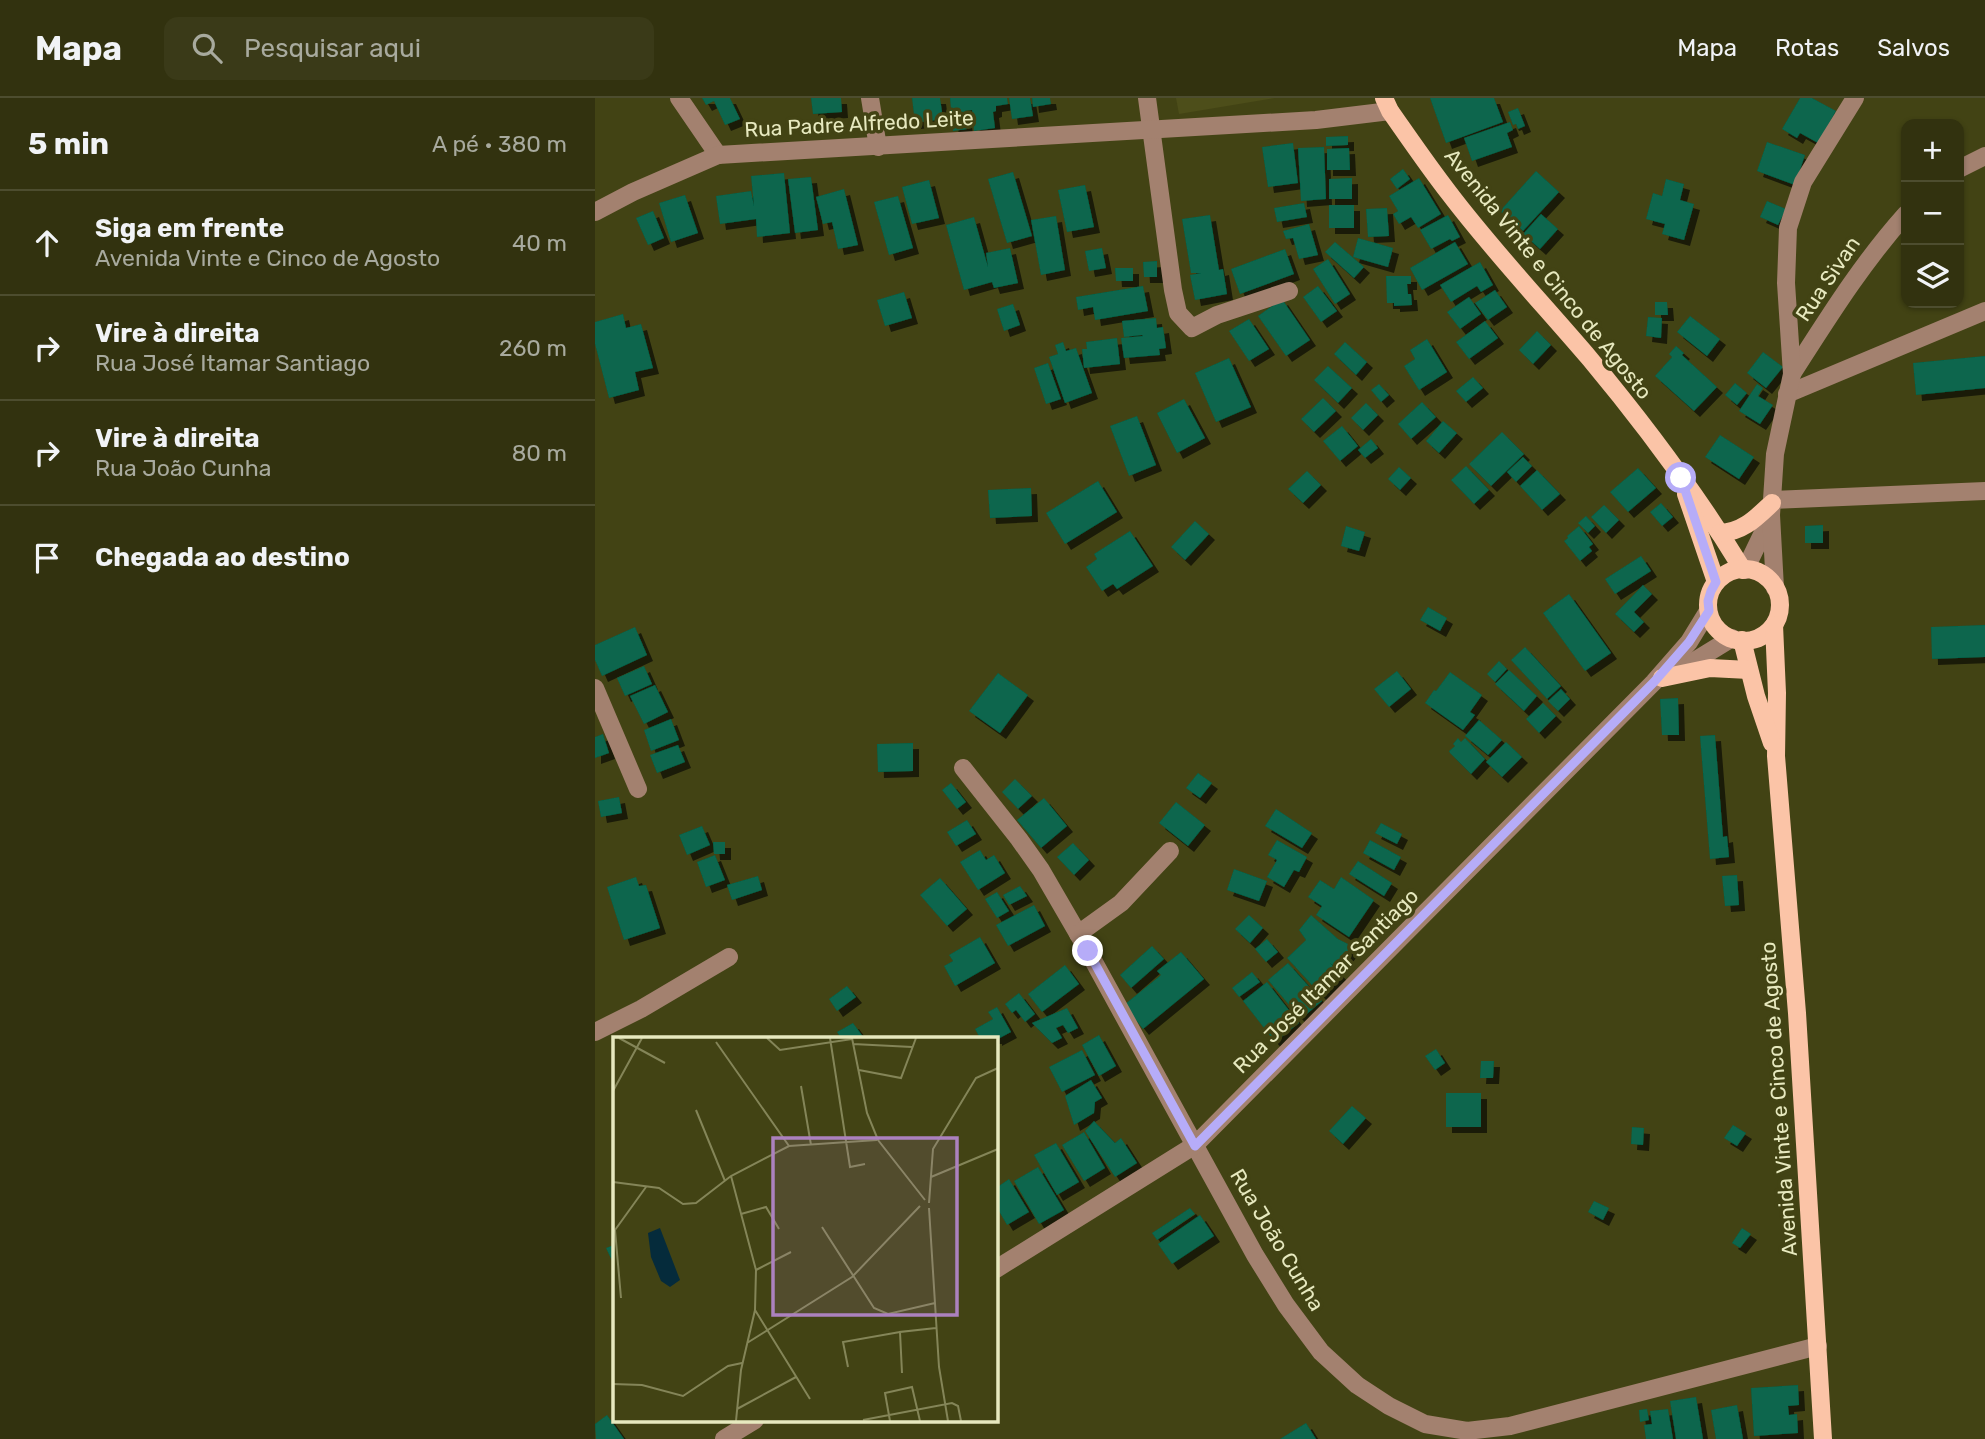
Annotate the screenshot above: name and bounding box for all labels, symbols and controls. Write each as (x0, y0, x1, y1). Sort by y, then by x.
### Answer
search box (164, 17, 654, 80)
text: Mapa (35, 29, 122, 68)
icon: search (188, 29, 226, 67)
text: Pesquisar aqui (244, 33, 421, 64)
text: Mapa (1677, 34, 1737, 62)
text: Rotas (1775, 34, 1839, 62)
text: Salvos (1877, 34, 1950, 62)
street label: Rua Padre Alfredo Leite (744, 105, 974, 142)
map controls (1901, 119, 1964, 308)
button: + (1901, 119, 1964, 182)
text: 5 min (28, 126, 109, 162)
text: A pé · 380 m (432, 130, 567, 158)
street label: Avenida Vinte e Cinco de Agosto (1440, 143, 1657, 404)
button: − (1901, 182, 1964, 245)
text: Siga em frente (95, 213, 284, 244)
icon: ahead (28, 224, 66, 262)
text: 40 m (512, 229, 567, 257)
street label: Rua Sivan (1790, 232, 1865, 326)
text: Avenida Vinte e Cinco de Agosto (95, 244, 440, 272)
button: layers (1901, 245, 1964, 308)
text: Vire à direita (95, 318, 260, 349)
icon: right (28, 329, 66, 367)
text: 260 m (499, 334, 567, 362)
text: Rua José Itamar Santiago (95, 349, 370, 377)
text: Vire à direita (95, 423, 260, 454)
icon: right (28, 434, 66, 472)
text: 80 m (512, 439, 567, 467)
text: Rua João Cunha (95, 454, 271, 482)
route start (1665, 462, 1696, 493)
icon: arrive (28, 539, 66, 577)
text: Chegada ao destino (95, 542, 350, 573)
street label: Rua José Itamar Santiago (1228, 883, 1423, 1078)
route end (1072, 935, 1103, 966)
street label: Avenida Vinte e Cinco de Agosto (1755, 941, 1802, 1257)
inset map (613, 1037, 997, 1422)
street label: Rua João Cunha (1225, 1164, 1330, 1315)

